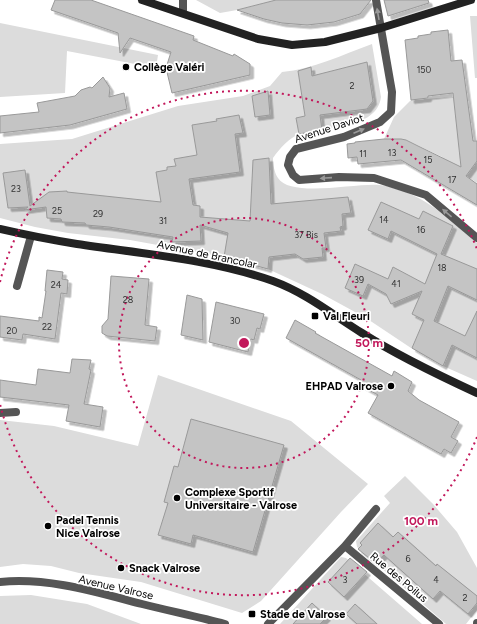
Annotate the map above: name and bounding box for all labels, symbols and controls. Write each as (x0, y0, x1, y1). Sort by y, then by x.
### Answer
one-way arrow (375, 8, 381, 20)
place label: Collège Valéri (134, 61, 205, 74)
marker: Collège Valéri (121, 62, 131, 72)
house number: 150 (417, 64, 432, 75)
house number: 2 (349, 80, 355, 91)
street label: Avenue Daviot (293, 111, 365, 146)
one-way arrow (353, 128, 364, 134)
house number: 13 (388, 147, 396, 158)
house number: 11 (359, 148, 367, 159)
house number: 15 (424, 154, 432, 165)
house number: 17 (448, 174, 456, 185)
one-way arrow (320, 175, 332, 182)
house number: 23 (11, 183, 21, 194)
house number: 25 (52, 205, 62, 216)
house number: 29 (93, 208, 103, 219)
one-way arrow (442, 208, 452, 217)
house number: 14 (379, 214, 389, 225)
house number: 31 (159, 215, 167, 226)
house number: 16 (417, 224, 425, 235)
house number: 37 Bis (294, 229, 318, 240)
street label: Avenue de Brancolar (156, 238, 258, 271)
house number: 18 (437, 262, 447, 273)
house number: 39 (354, 274, 364, 285)
house number: 41 (391, 278, 401, 289)
house number: 24 (51, 279, 62, 290)
house number: 28 (123, 294, 134, 305)
place label: Val Fleuri (323, 310, 370, 323)
marker: Val Fleuri (310, 311, 320, 321)
house number: 30 (230, 315, 241, 326)
house number: 22 (42, 321, 52, 332)
house number: 20 (7, 325, 18, 336)
centre of rings (237, 336, 251, 350)
text: 50 m (355, 336, 383, 350)
place label: EHPAD Valrose (306, 380, 383, 393)
marker: EHPAD Valrose (386, 381, 396, 391)
place label: Complexe Sportif Universitaire - Valrose (185, 486, 297, 512)
marker: Complexe Sportif Universitaire - Valrose (172, 493, 182, 503)
place label: Padel Tennis Nice Valrose (56, 514, 120, 540)
text: 100 m (404, 514, 438, 528)
marker: Padel Tennis Nice Valrose (43, 521, 53, 531)
street label: Rue des Poilus (367, 550, 430, 605)
house number: 6 (405, 553, 411, 564)
place label: Snack Valrose (129, 562, 200, 575)
marker: Snack Valrose (116, 563, 126, 573)
street label: Avenue Valrose (77, 573, 155, 602)
house number: 3 (343, 574, 348, 585)
house number: 4 (433, 574, 439, 585)
house number: 2 (462, 592, 468, 603)
place label: Stade de Valrose (260, 608, 345, 621)
marker: Stade de Valrose (247, 609, 257, 619)

